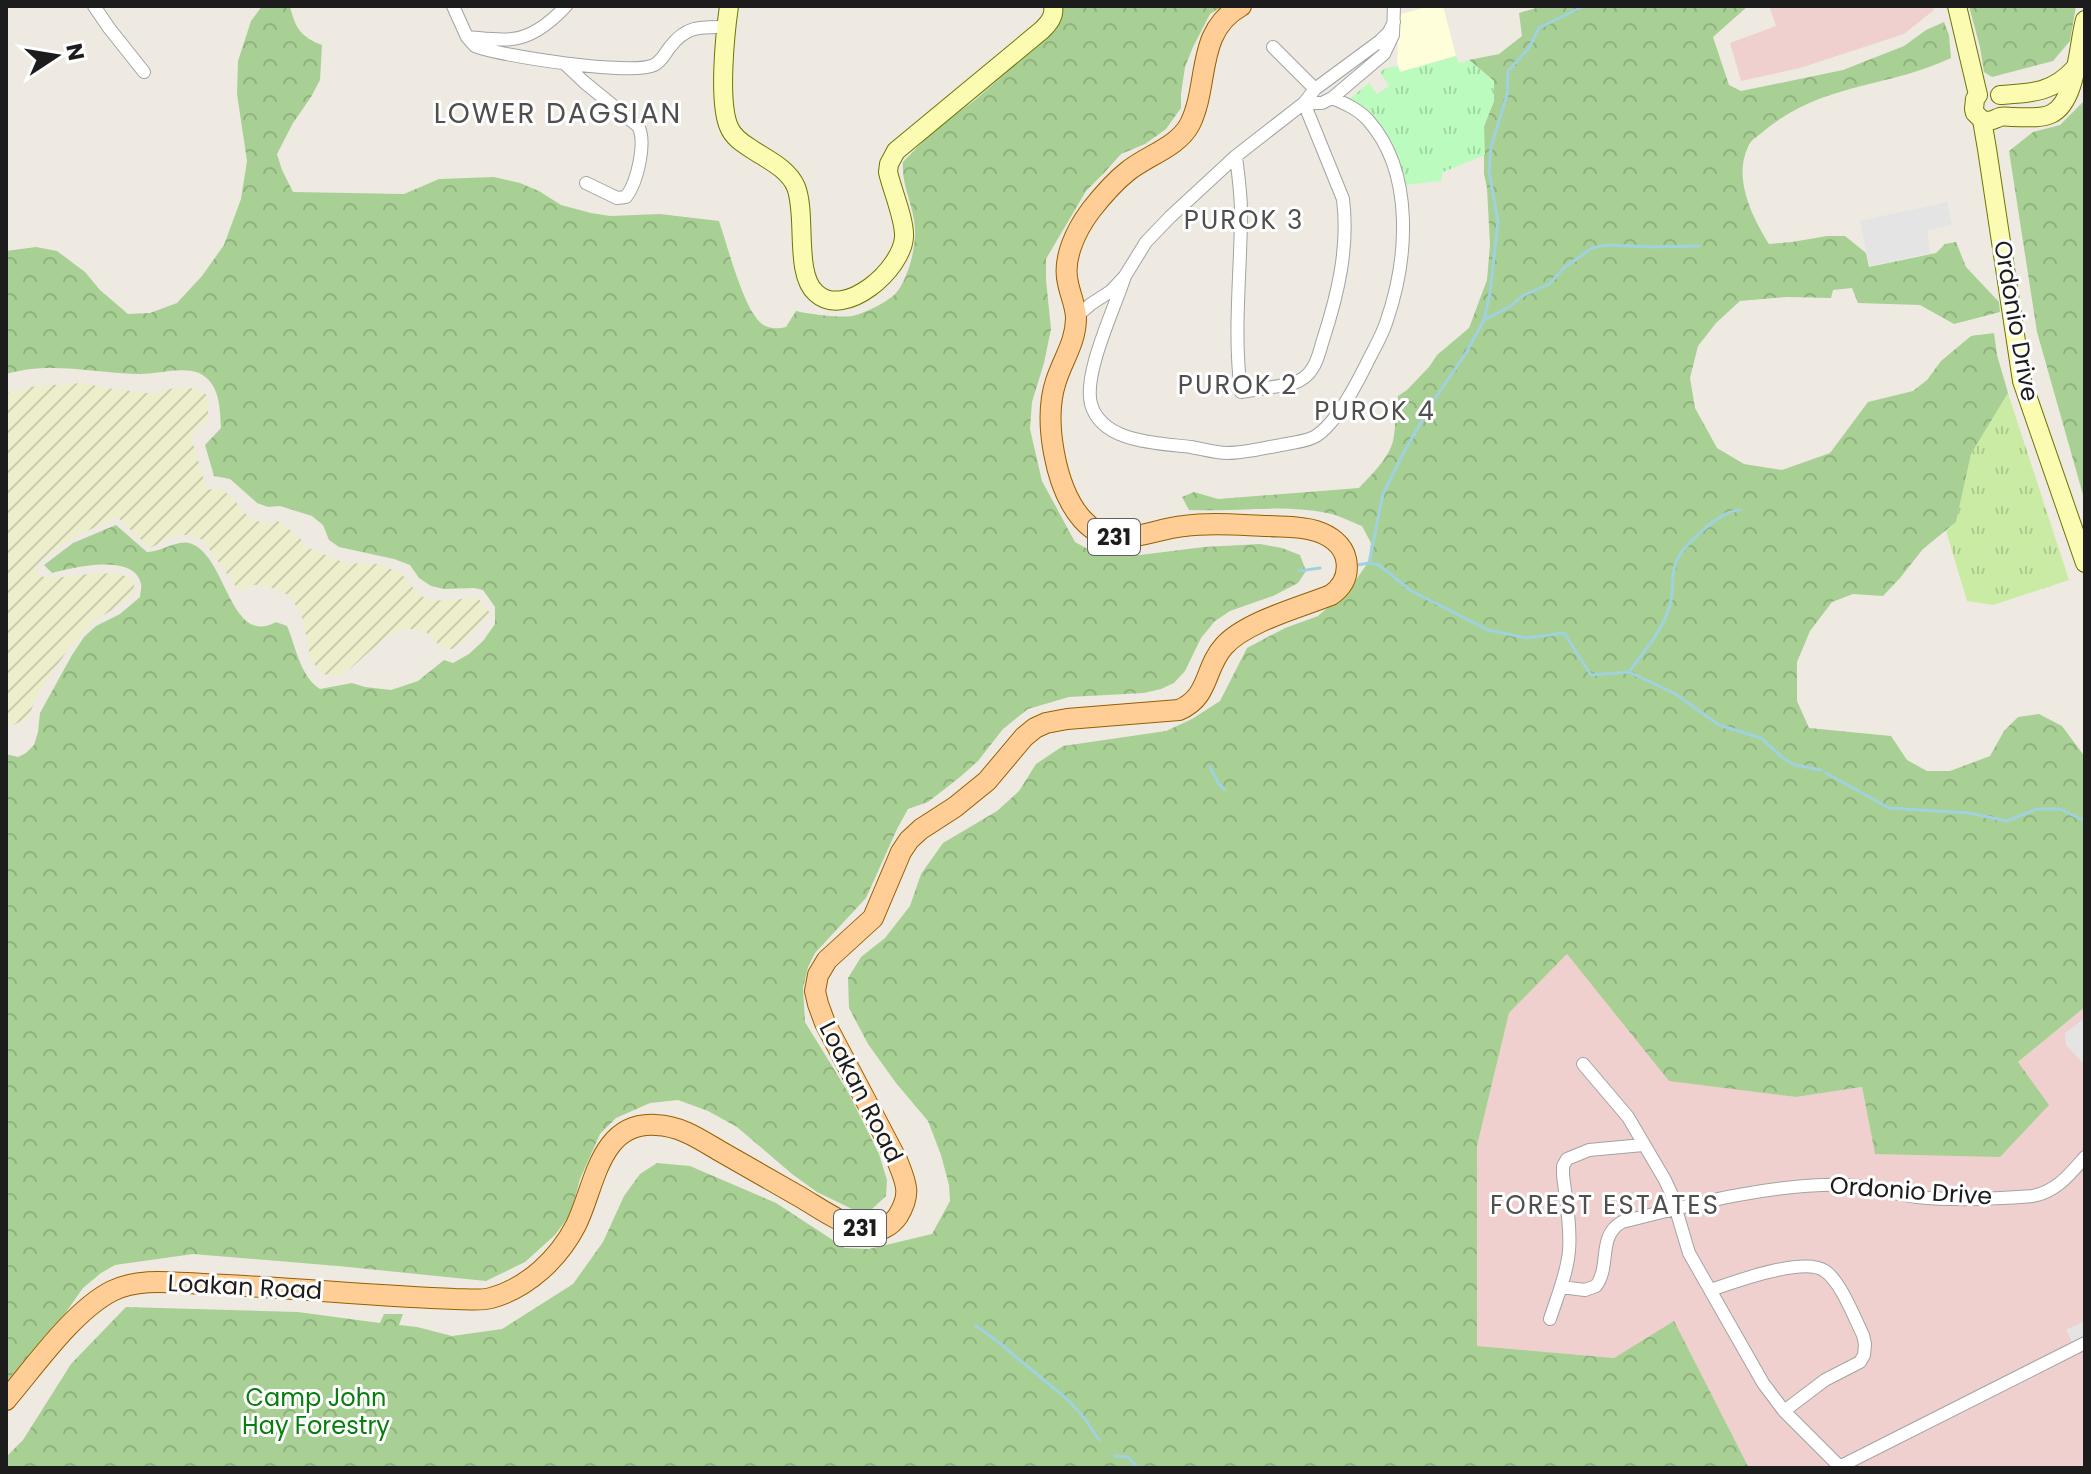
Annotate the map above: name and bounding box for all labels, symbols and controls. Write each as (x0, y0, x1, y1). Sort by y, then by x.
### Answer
north arrow (16, 16, 96, 96)
text: N (58, 41, 92, 63)
district label: LOWER DAGSIAN (434, 94, 682, 133)
district label: PUROK 3 (1184, 202, 1304, 238)
street label: Ordonio Drive (1986, 238, 2047, 404)
district label: PUROK 2 (1178, 367, 1298, 403)
district label: PUROK 4 (1314, 393, 1436, 429)
road number: 231 (1088, 519, 1140, 555)
street label: Loakan Road (812, 1015, 911, 1168)
street label: Ordonio Drive (1829, 1168, 1993, 1213)
district label: FOREST ESTATES (1490, 1187, 1720, 1223)
road number: 231 (834, 1210, 886, 1246)
street label: Loakan Road (167, 1266, 323, 1307)
park label: Camp John Hay Forestry (242, 1381, 390, 1442)

